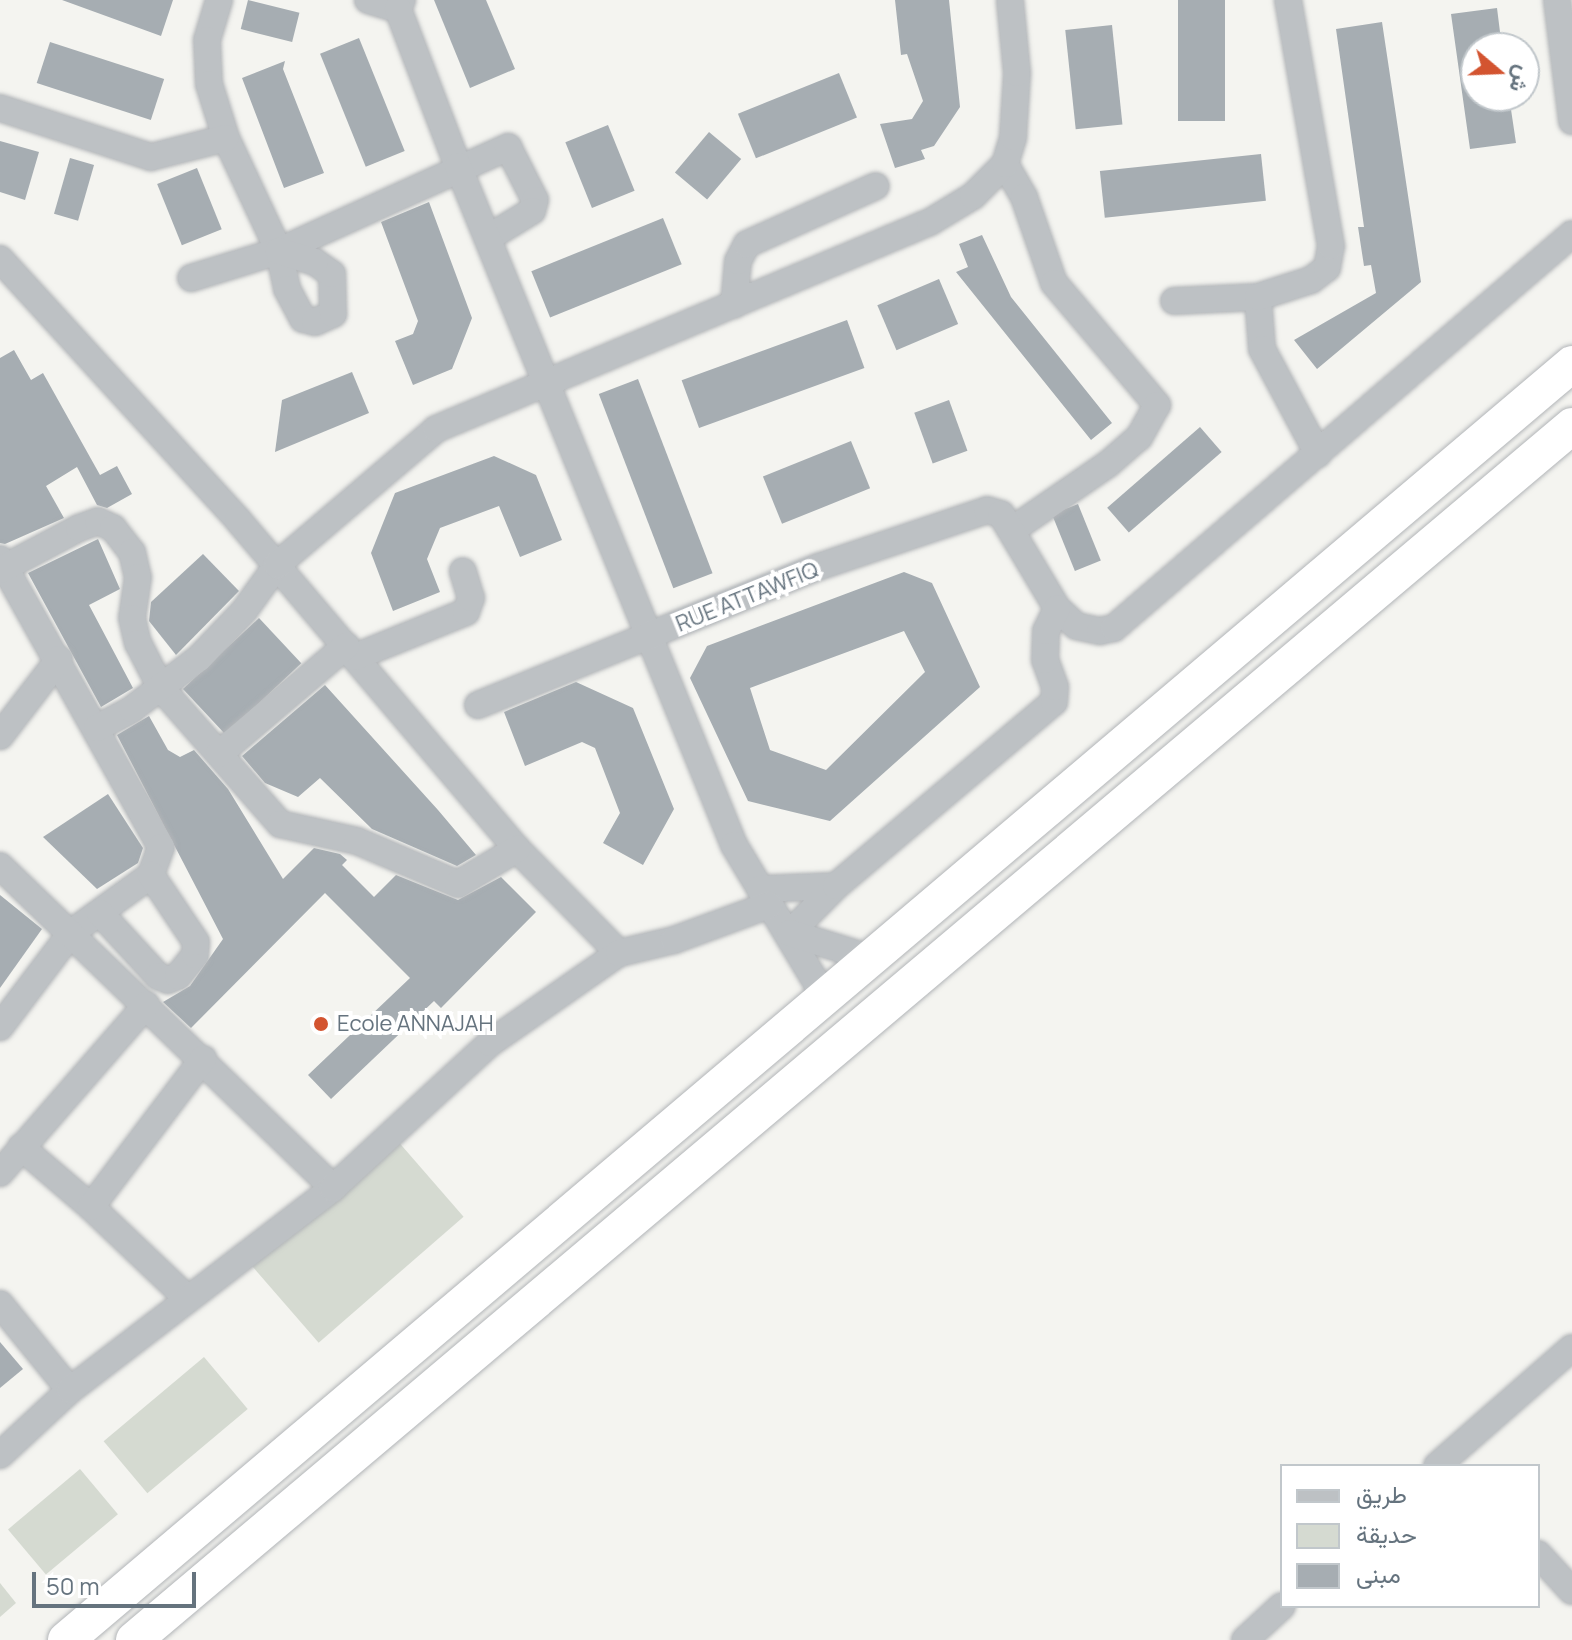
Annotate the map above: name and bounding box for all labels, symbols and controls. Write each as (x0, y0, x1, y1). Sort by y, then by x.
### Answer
north arrow (1460, 32, 1540, 112)
text: ش (1502, 62, 1539, 97)
street label: RUE ATTAWFIQ (672, 556, 822, 638)
place label: Ecole ANNAJAH (337, 1011, 494, 1037)
marker: Ecole ANNAJAH (312, 1015, 330, 1033)
legend (1280, 1464, 1540, 1608)
text: طريق (1356, 1477, 1407, 1510)
text: حديقة (1356, 1517, 1417, 1550)
scale bar (36, 1556, 200, 1606)
text: مبنى (1356, 1557, 1401, 1590)
text: 50 m (46, 1569, 100, 1602)

